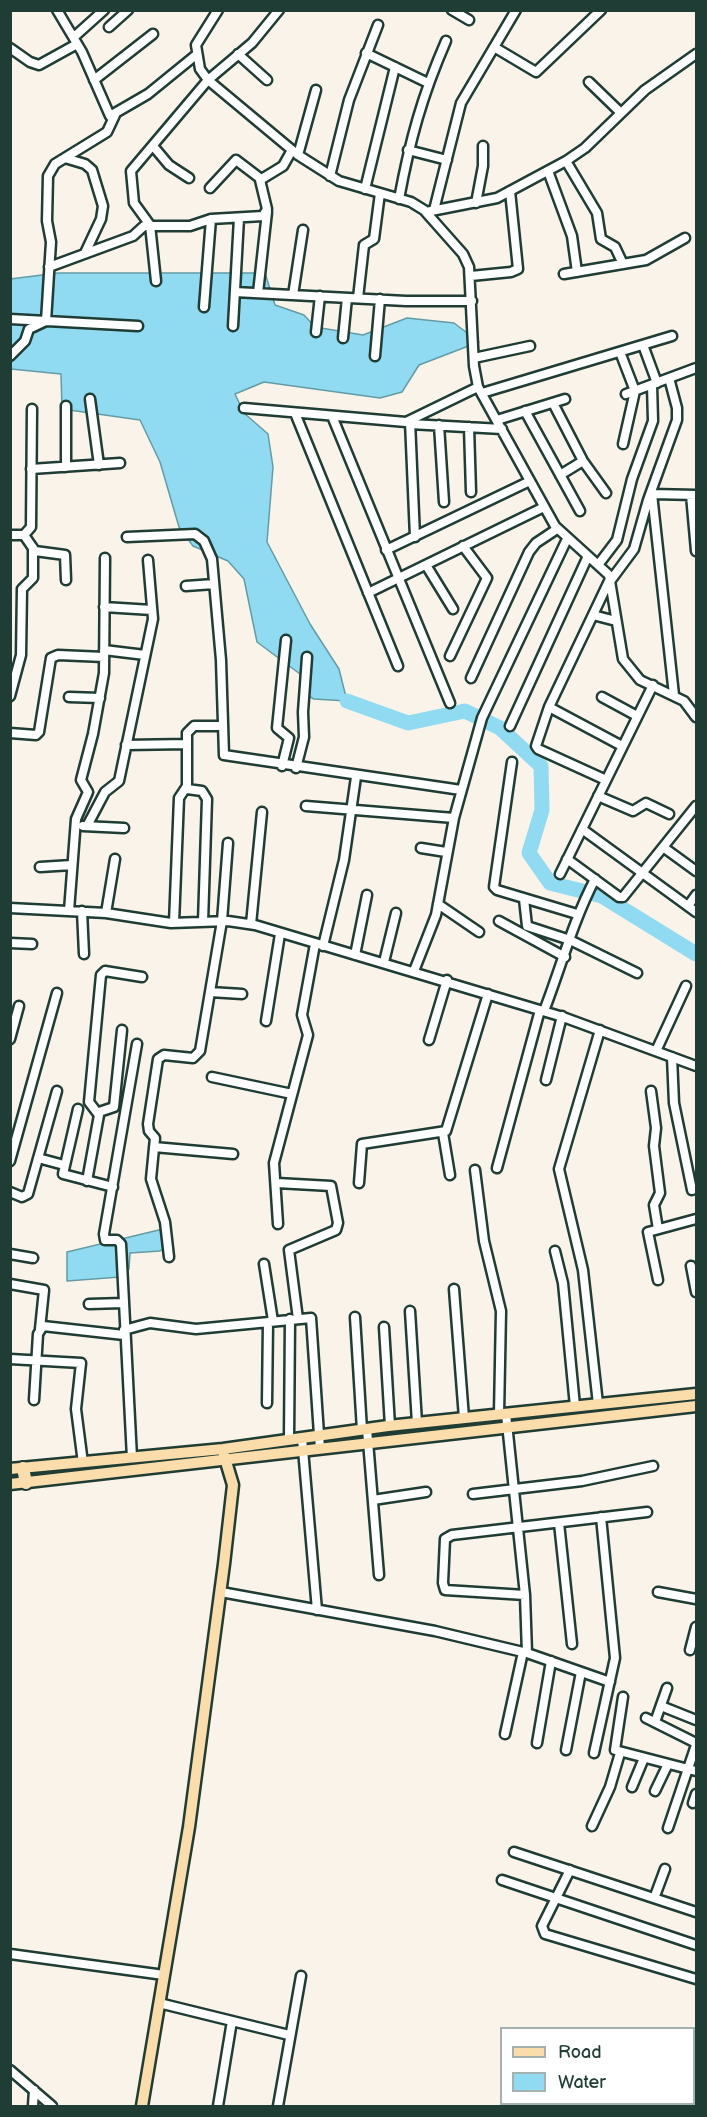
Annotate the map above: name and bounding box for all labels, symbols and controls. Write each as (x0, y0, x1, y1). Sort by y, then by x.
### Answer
legend (500, 2027, 695, 2105)
text: Road (558, 2042, 602, 2063)
text: Water (558, 2072, 606, 2093)

